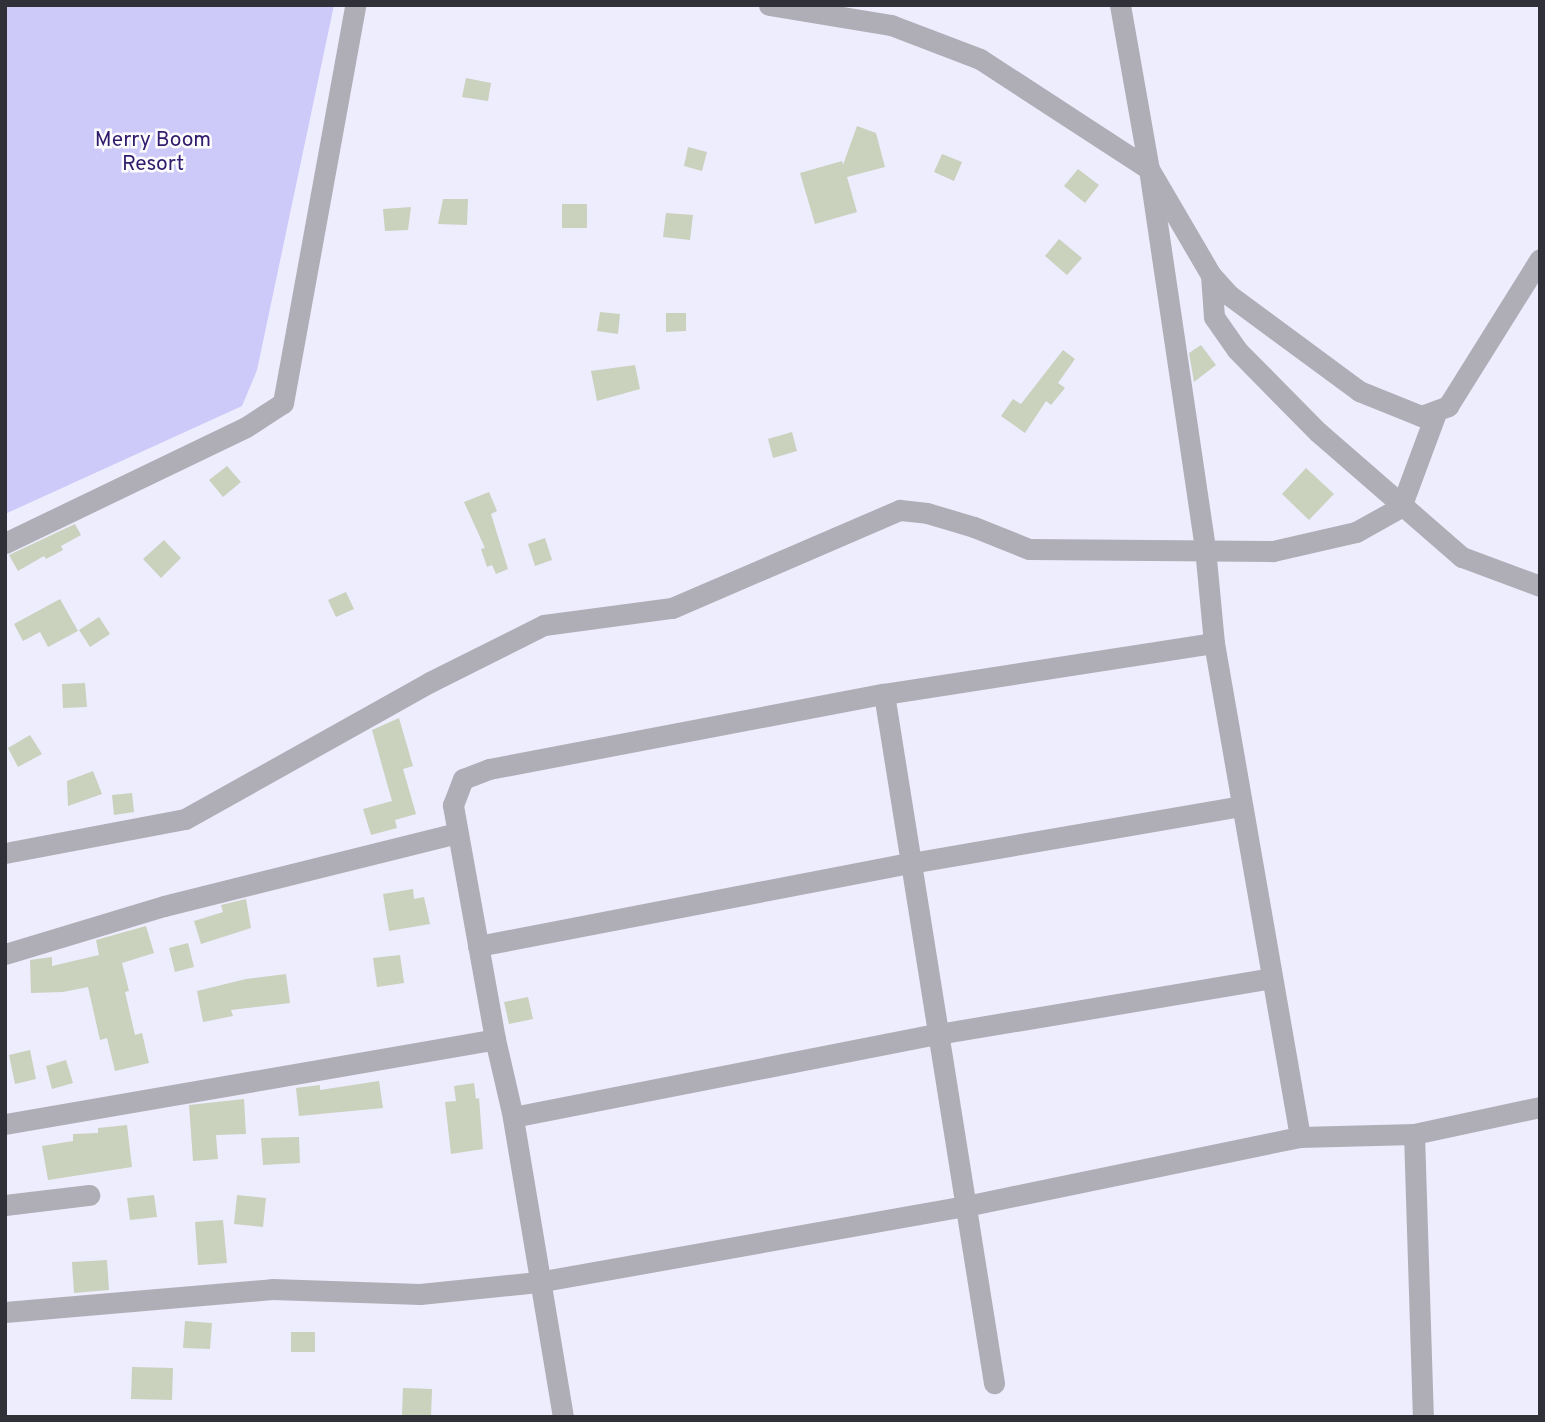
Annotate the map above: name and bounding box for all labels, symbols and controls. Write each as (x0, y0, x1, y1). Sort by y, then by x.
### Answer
park label: Merry Boom Resort (95, 128, 211, 178)

